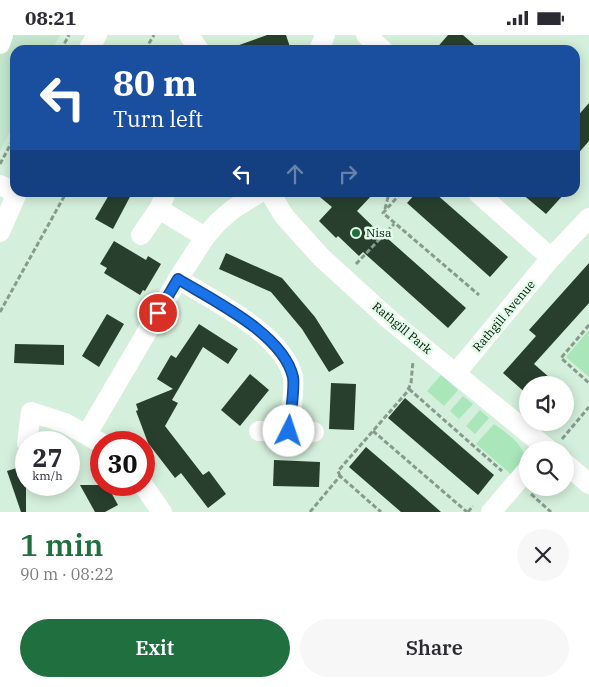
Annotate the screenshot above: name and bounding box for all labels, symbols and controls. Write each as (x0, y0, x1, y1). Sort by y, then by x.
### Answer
text: 08:21 (25, 6, 76, 30)
text: 80 m (113, 60, 197, 106)
icon: left (30, 65, 95, 130)
text: Turn left (113, 104, 203, 133)
icon: left (228, 160, 256, 188)
icon: ahead (281, 160, 309, 188)
icon: right (334, 160, 362, 188)
place label: Nisa (366, 225, 392, 240)
marker: Nisa (350, 227, 362, 239)
street label: Rathgill Avenue (469, 277, 538, 354)
pin (137, 292, 179, 334)
icon: arrive (144, 299, 172, 327)
street label: Rathgill Park (370, 299, 435, 357)
map controls (519, 376, 574, 496)
button: sound (519, 376, 574, 431)
position arrow (262, 404, 314, 456)
speed limit sign: 30 (90, 431, 155, 496)
text: 27 (32, 441, 63, 474)
button: search (519, 441, 574, 496)
text: km/h (32, 468, 63, 483)
text: 1 min (20, 525, 103, 564)
button: close (517, 529, 569, 581)
text: 90 m · 08:22 (20, 564, 114, 584)
button: Exit (20, 619, 290, 677)
button: Share (300, 619, 569, 677)

